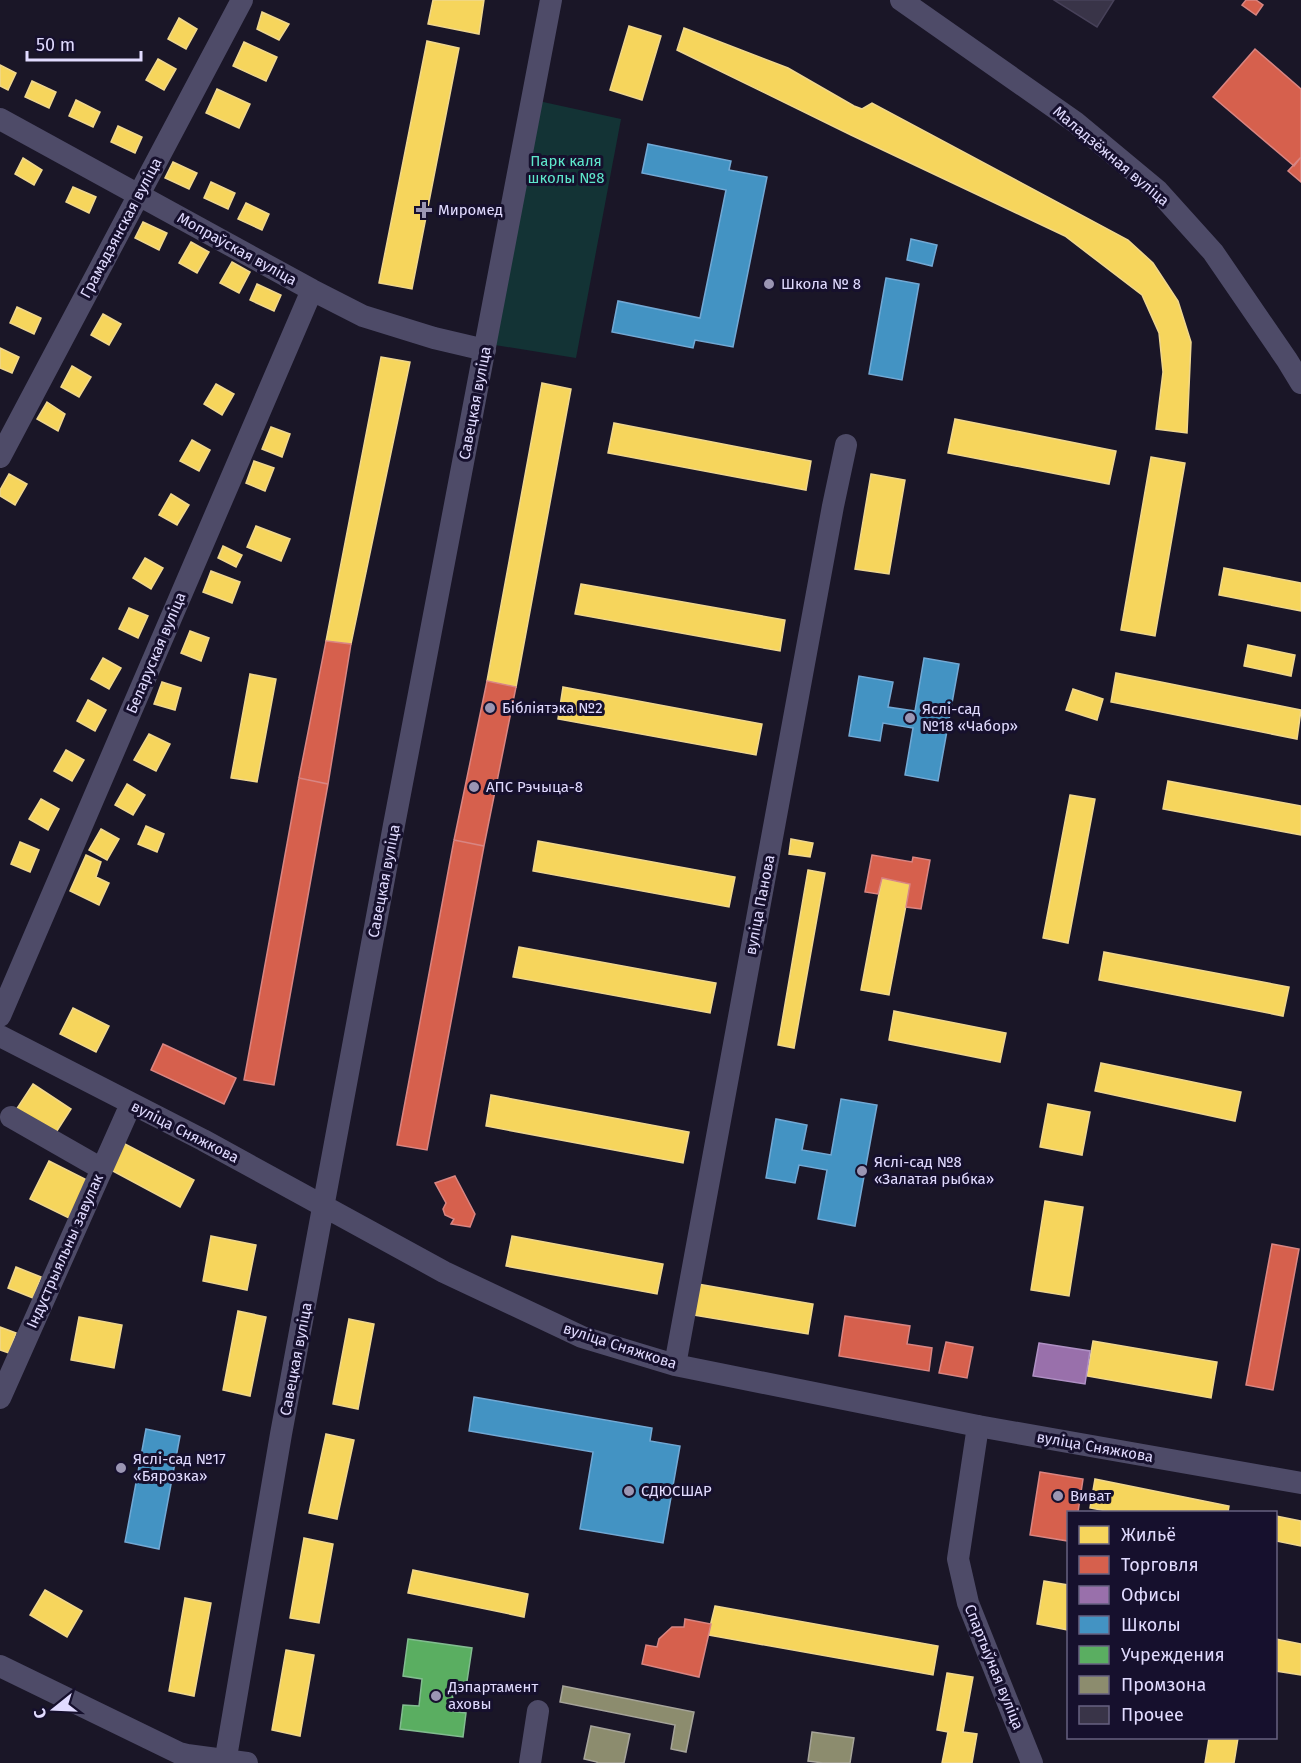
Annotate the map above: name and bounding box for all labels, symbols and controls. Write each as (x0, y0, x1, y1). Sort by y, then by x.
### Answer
scale bar (27, 24, 141, 62)
text: 50 m (36, 34, 75, 56)
street label: Маладзёжная вуліца (1049, 102, 1173, 210)
park label: Парк каля школы №8 (528, 152, 604, 187)
street label: Грамадзянская вуліца (76, 155, 166, 301)
marker: Миромед (415, 201, 433, 219)
place label: Миромед (438, 201, 503, 219)
street label: Мопраўская вуліца (174, 209, 300, 289)
place label: Школа № 8 (781, 275, 861, 293)
marker: Школа № 8 (762, 277, 776, 291)
street label: Савецкая вуліца (455, 345, 495, 461)
street label: Беларуская вуліца (122, 590, 190, 716)
place label: Бібліятэка №2 (502, 699, 603, 717)
place label: Яслі-сад №18 «Чабор» (922, 700, 1018, 735)
marker: Бібліятэка №2 (483, 701, 497, 715)
marker: Яслі-сад №18 «Чабор» (903, 711, 917, 725)
place label: АПС Рэчыца-8 (486, 778, 583, 796)
marker: АПС Рэчыца-8 (467, 780, 481, 794)
street label: Савецкая вуліца (364, 823, 404, 939)
street label: вуліца Панова (741, 853, 779, 957)
street label: вуліца Сняжкова (128, 1097, 242, 1167)
place label: Яслі-сад №8 «Залатая рыбка» (874, 1153, 994, 1188)
marker: Яслі-сад №8 «Залатая рыбка» (855, 1164, 869, 1178)
street label: Індустрыяльны завулак (23, 1171, 107, 1331)
street label: Савецкая вуліца (276, 1301, 316, 1417)
street label: вуліца Сняжкова (561, 1319, 679, 1373)
street label: вуліца Сняжкова (1035, 1428, 1155, 1466)
place label: Яслі-сад №17 «Бярозка» (133, 1450, 226, 1485)
marker: Яслі-сад №17 «Бярозка» (114, 1461, 128, 1475)
place label: СДЮСШАР (641, 1482, 712, 1500)
marker: СДЮСШАР (622, 1484, 636, 1498)
place label: Виват (1070, 1487, 1111, 1505)
marker: Виват (1051, 1489, 1065, 1503)
legend (1067, 1511, 1277, 1739)
text: Жильё (1121, 1524, 1176, 1546)
text: Торговля (1121, 1554, 1199, 1576)
text: Офисы (1121, 1584, 1181, 1606)
street label: Спартыўная вуліца (961, 1602, 1027, 1732)
text: Школы (1121, 1614, 1181, 1636)
text: Учреждения (1121, 1644, 1225, 1666)
text: Промзона (1121, 1674, 1206, 1696)
place label: Дэпартамент аховы (447, 1678, 538, 1713)
north arrow (24, 1679, 84, 1739)
marker: Дэпартамент аховы (429, 1689, 443, 1703)
text: Прочее (1121, 1704, 1184, 1726)
text: С (30, 1705, 51, 1721)

